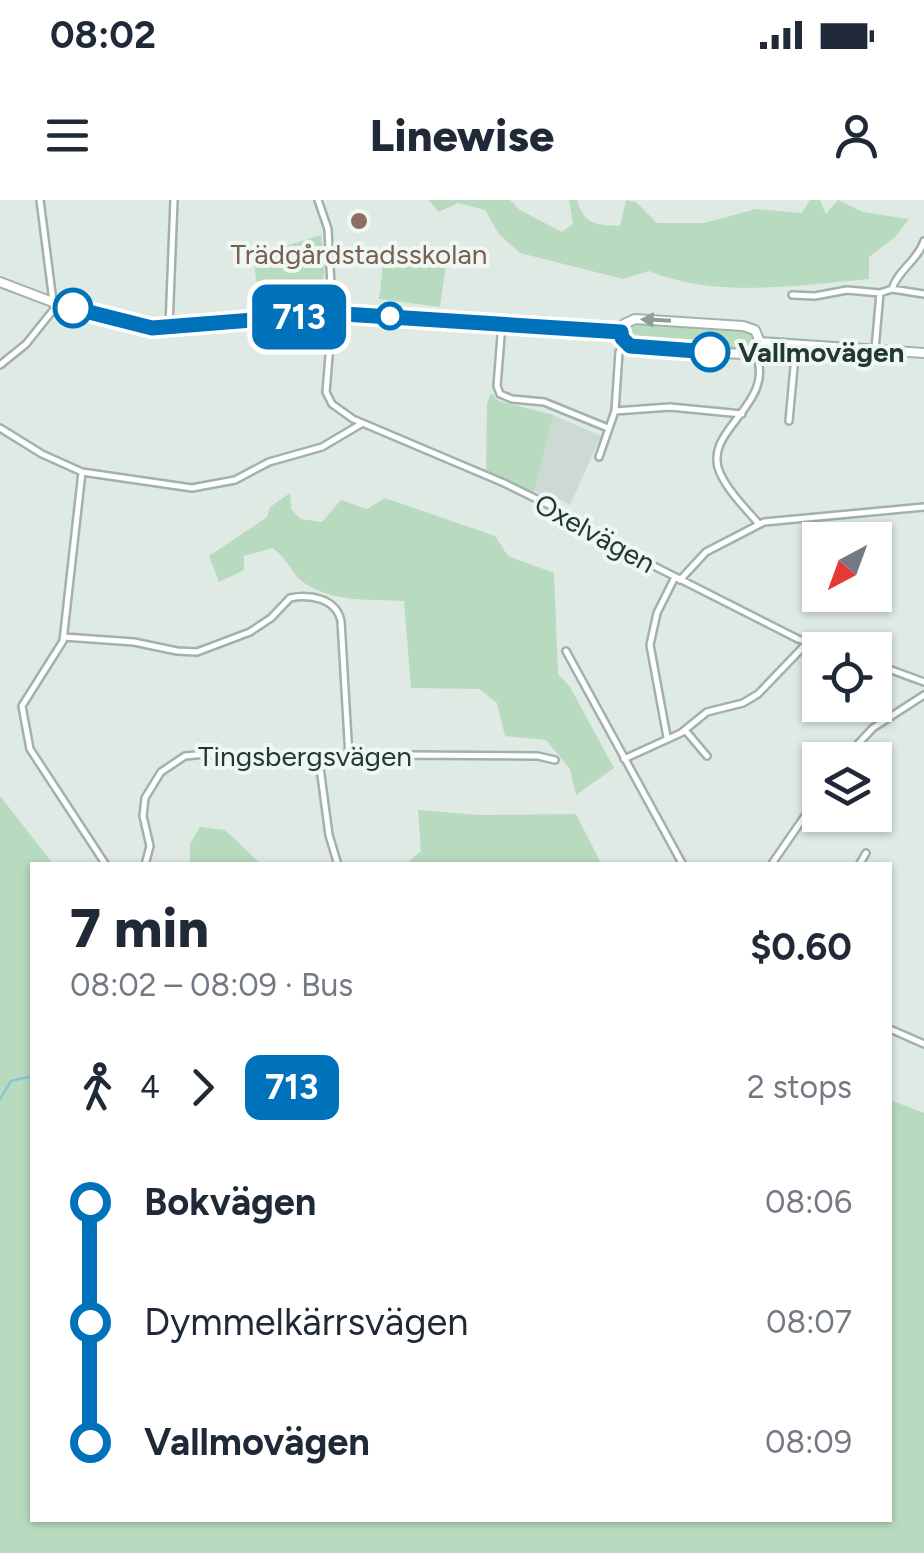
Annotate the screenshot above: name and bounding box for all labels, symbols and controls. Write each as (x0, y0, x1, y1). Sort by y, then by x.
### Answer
text: 08:02 (50, 12, 156, 58)
icon: menu (40, 108, 95, 163)
text: Linewise (370, 108, 554, 162)
icon: person (829, 108, 884, 163)
marker: Trädgårdstadsskolan (348, 210, 370, 232)
place label: Trädgårdstadsskolan (231, 237, 487, 271)
line badge: 713 (242, 284, 356, 350)
unlabelled marker (54, 289, 92, 327)
text: 713 (272, 296, 326, 338)
unlabelled marker (377, 303, 403, 329)
one-way arrow (640, 312, 672, 328)
marker: Vallmovägen (691, 333, 729, 371)
place label: Vallmovägen (738, 335, 904, 369)
street label: Oxelvägen (529, 486, 661, 580)
north arrow (802, 522, 892, 612)
map controls (802, 522, 892, 832)
button: locate (802, 632, 892, 722)
street label: Tingsbergsvägen (198, 739, 412, 773)
button: layers (802, 742, 892, 832)
text: 7 min (70, 895, 209, 961)
text: $0.60 (750, 924, 852, 970)
text: 08:02 – 08:09 · Bus (70, 966, 353, 1004)
icon: walk (70, 1060, 125, 1115)
icon: forward (175, 1060, 230, 1115)
text: 713 (265, 1066, 319, 1108)
text: 4 (140, 1068, 160, 1106)
text: 2 stops (747, 1068, 852, 1106)
text: Bokvägen (144, 1179, 316, 1225)
text: 08:06 (765, 1183, 852, 1221)
text: Dymmelkärrsvägen (144, 1299, 468, 1345)
text: 08:07 (766, 1303, 852, 1341)
text: Vallmovägen (144, 1419, 370, 1465)
text: 08:09 (765, 1423, 852, 1461)

